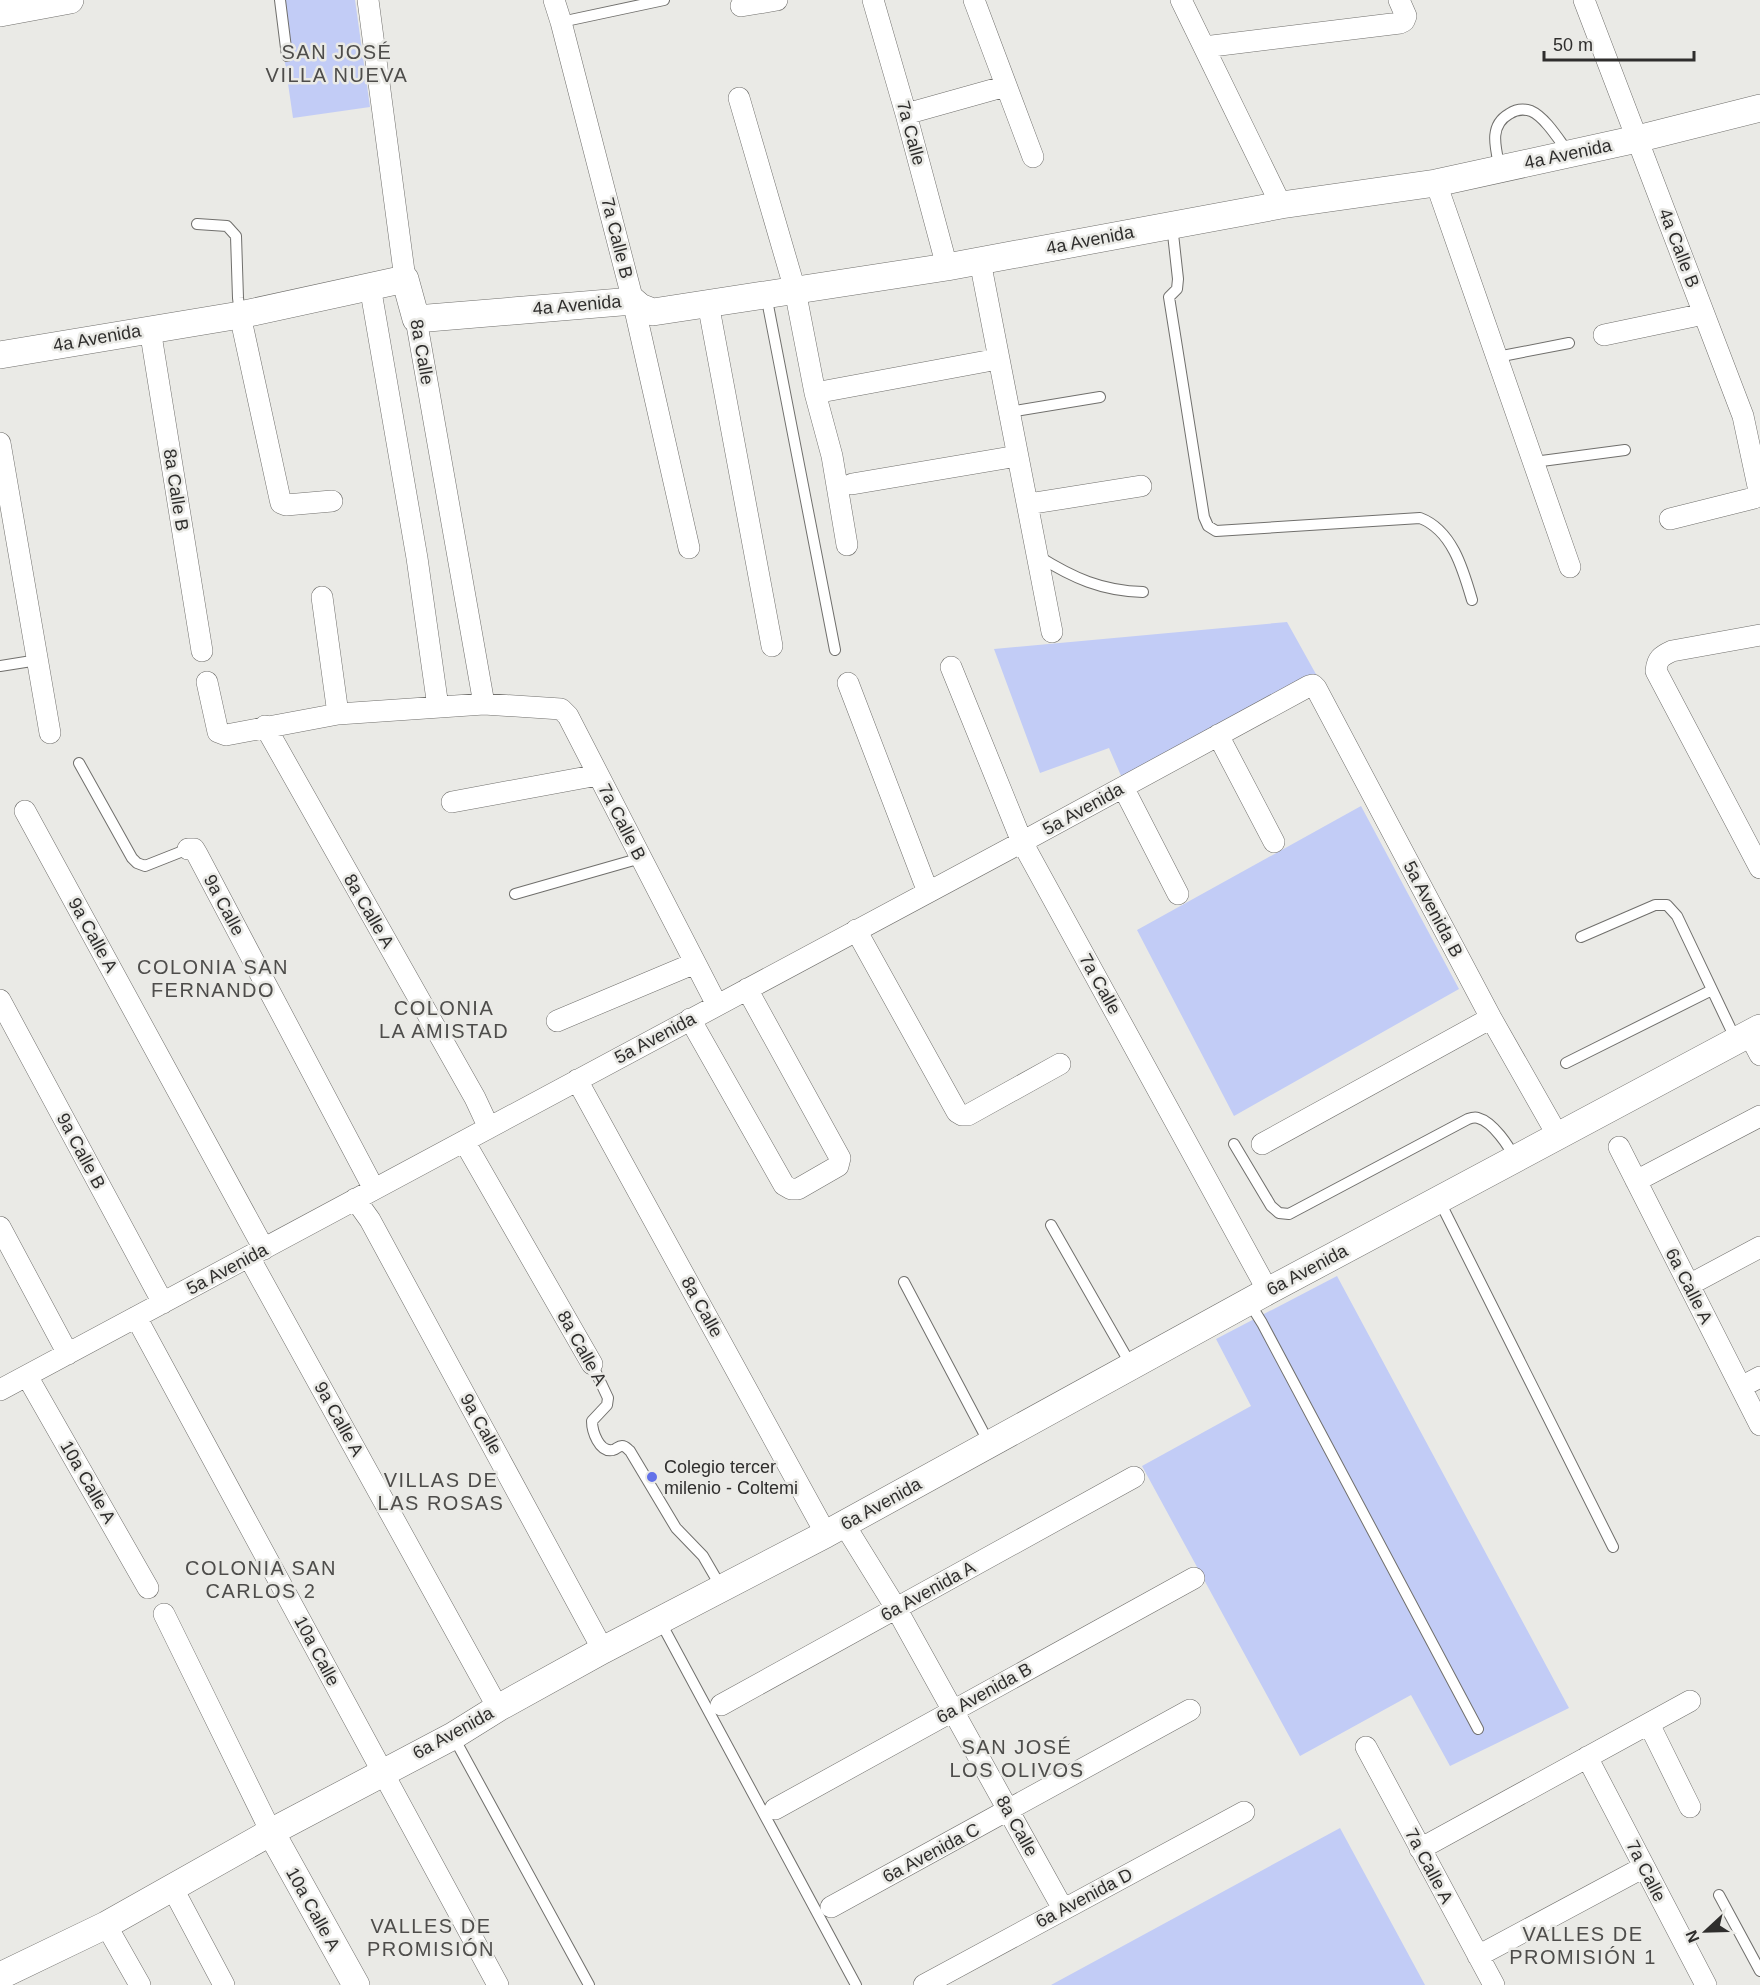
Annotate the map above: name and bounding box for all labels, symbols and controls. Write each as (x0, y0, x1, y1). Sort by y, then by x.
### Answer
scale bar (1544, 24, 1694, 62)
text: 50 m (1553, 35, 1593, 55)
district label: SAN JOSÉ VILLA NUEVA (266, 41, 408, 86)
street label: 7a Calle (893, 99, 929, 167)
street label: 4a Avenida (1523, 135, 1614, 173)
street label: 7a Calle B (597, 195, 637, 281)
street label: 4a Calle B (1655, 206, 1703, 290)
street label: 4a Avenida (1045, 222, 1136, 258)
street label: 4a Avenida (532, 291, 623, 319)
street label: 8a Calle (406, 318, 438, 386)
street label: 4a Avenida (52, 320, 143, 356)
street label: 8a Calle B (160, 447, 192, 533)
street label: 5a Avenida (1039, 778, 1128, 839)
street label: 7a Calle B (594, 780, 650, 864)
street label: 5a Avenida B (1399, 858, 1467, 960)
street label: 8a Calle A (340, 870, 398, 952)
street label: 9a Calle (200, 871, 248, 939)
street label: 9a Calle A (64, 894, 122, 976)
street label: 7a Calle (1075, 950, 1125, 1018)
district label: COLONIA SAN FERNANDO (137, 956, 289, 1001)
district label: COLONIA LA AMISTAD (379, 997, 509, 1042)
street label: 5a Avenida (611, 1008, 700, 1068)
street label: 9a Calle B (53, 1110, 109, 1192)
street label: 5a Avenida (183, 1239, 272, 1299)
street label: 6a Avenida (1263, 1240, 1352, 1300)
street label: 6a Calle A (1661, 1245, 1717, 1327)
street label: 8a Calle (677, 1273, 727, 1341)
street label: 8a Calle A (553, 1307, 611, 1389)
street label: 9a Calle A (310, 1378, 368, 1460)
street label: 9a Calle (456, 1390, 506, 1458)
street label: 10a Calle A (56, 1437, 120, 1527)
place label: Colegio tercer milenio - Coltemi (664, 1457, 798, 1498)
district label: VILLAS DE LAS ROSAS (378, 1469, 504, 1514)
marker: Colegio tercer milenio - Coltemi (645, 1470, 659, 1484)
street label: 6a Avenida (837, 1473, 926, 1534)
district label: COLONIA SAN CARLOS 2 (185, 1557, 337, 1602)
street label: 6a Avenida A (877, 1557, 979, 1625)
street label: 10a Calle (290, 1613, 344, 1689)
street label: 6a Avenida B (933, 1659, 1035, 1727)
street label: 6a Avenida (409, 1702, 498, 1763)
district label: SAN JOSÉ LOS OLIVOS (949, 1736, 1085, 1781)
street label: 8a Calle (992, 1792, 1042, 1860)
street label: 6a Avenida C (879, 1819, 983, 1887)
street label: 7a Calle A (1401, 1825, 1457, 1907)
street label: 7a Calle (1622, 1837, 1670, 1905)
street label: 10a Calle A (282, 1864, 344, 1954)
street label: 6a Avenida D (1032, 1864, 1136, 1932)
north arrow (1676, 1901, 1736, 1961)
district label: VALLES DE PROMISIÓN (367, 1915, 495, 1960)
district label: VALLES DE PROMISIÓN 1 (1509, 1923, 1657, 1968)
text: N (1683, 1928, 1703, 1945)

